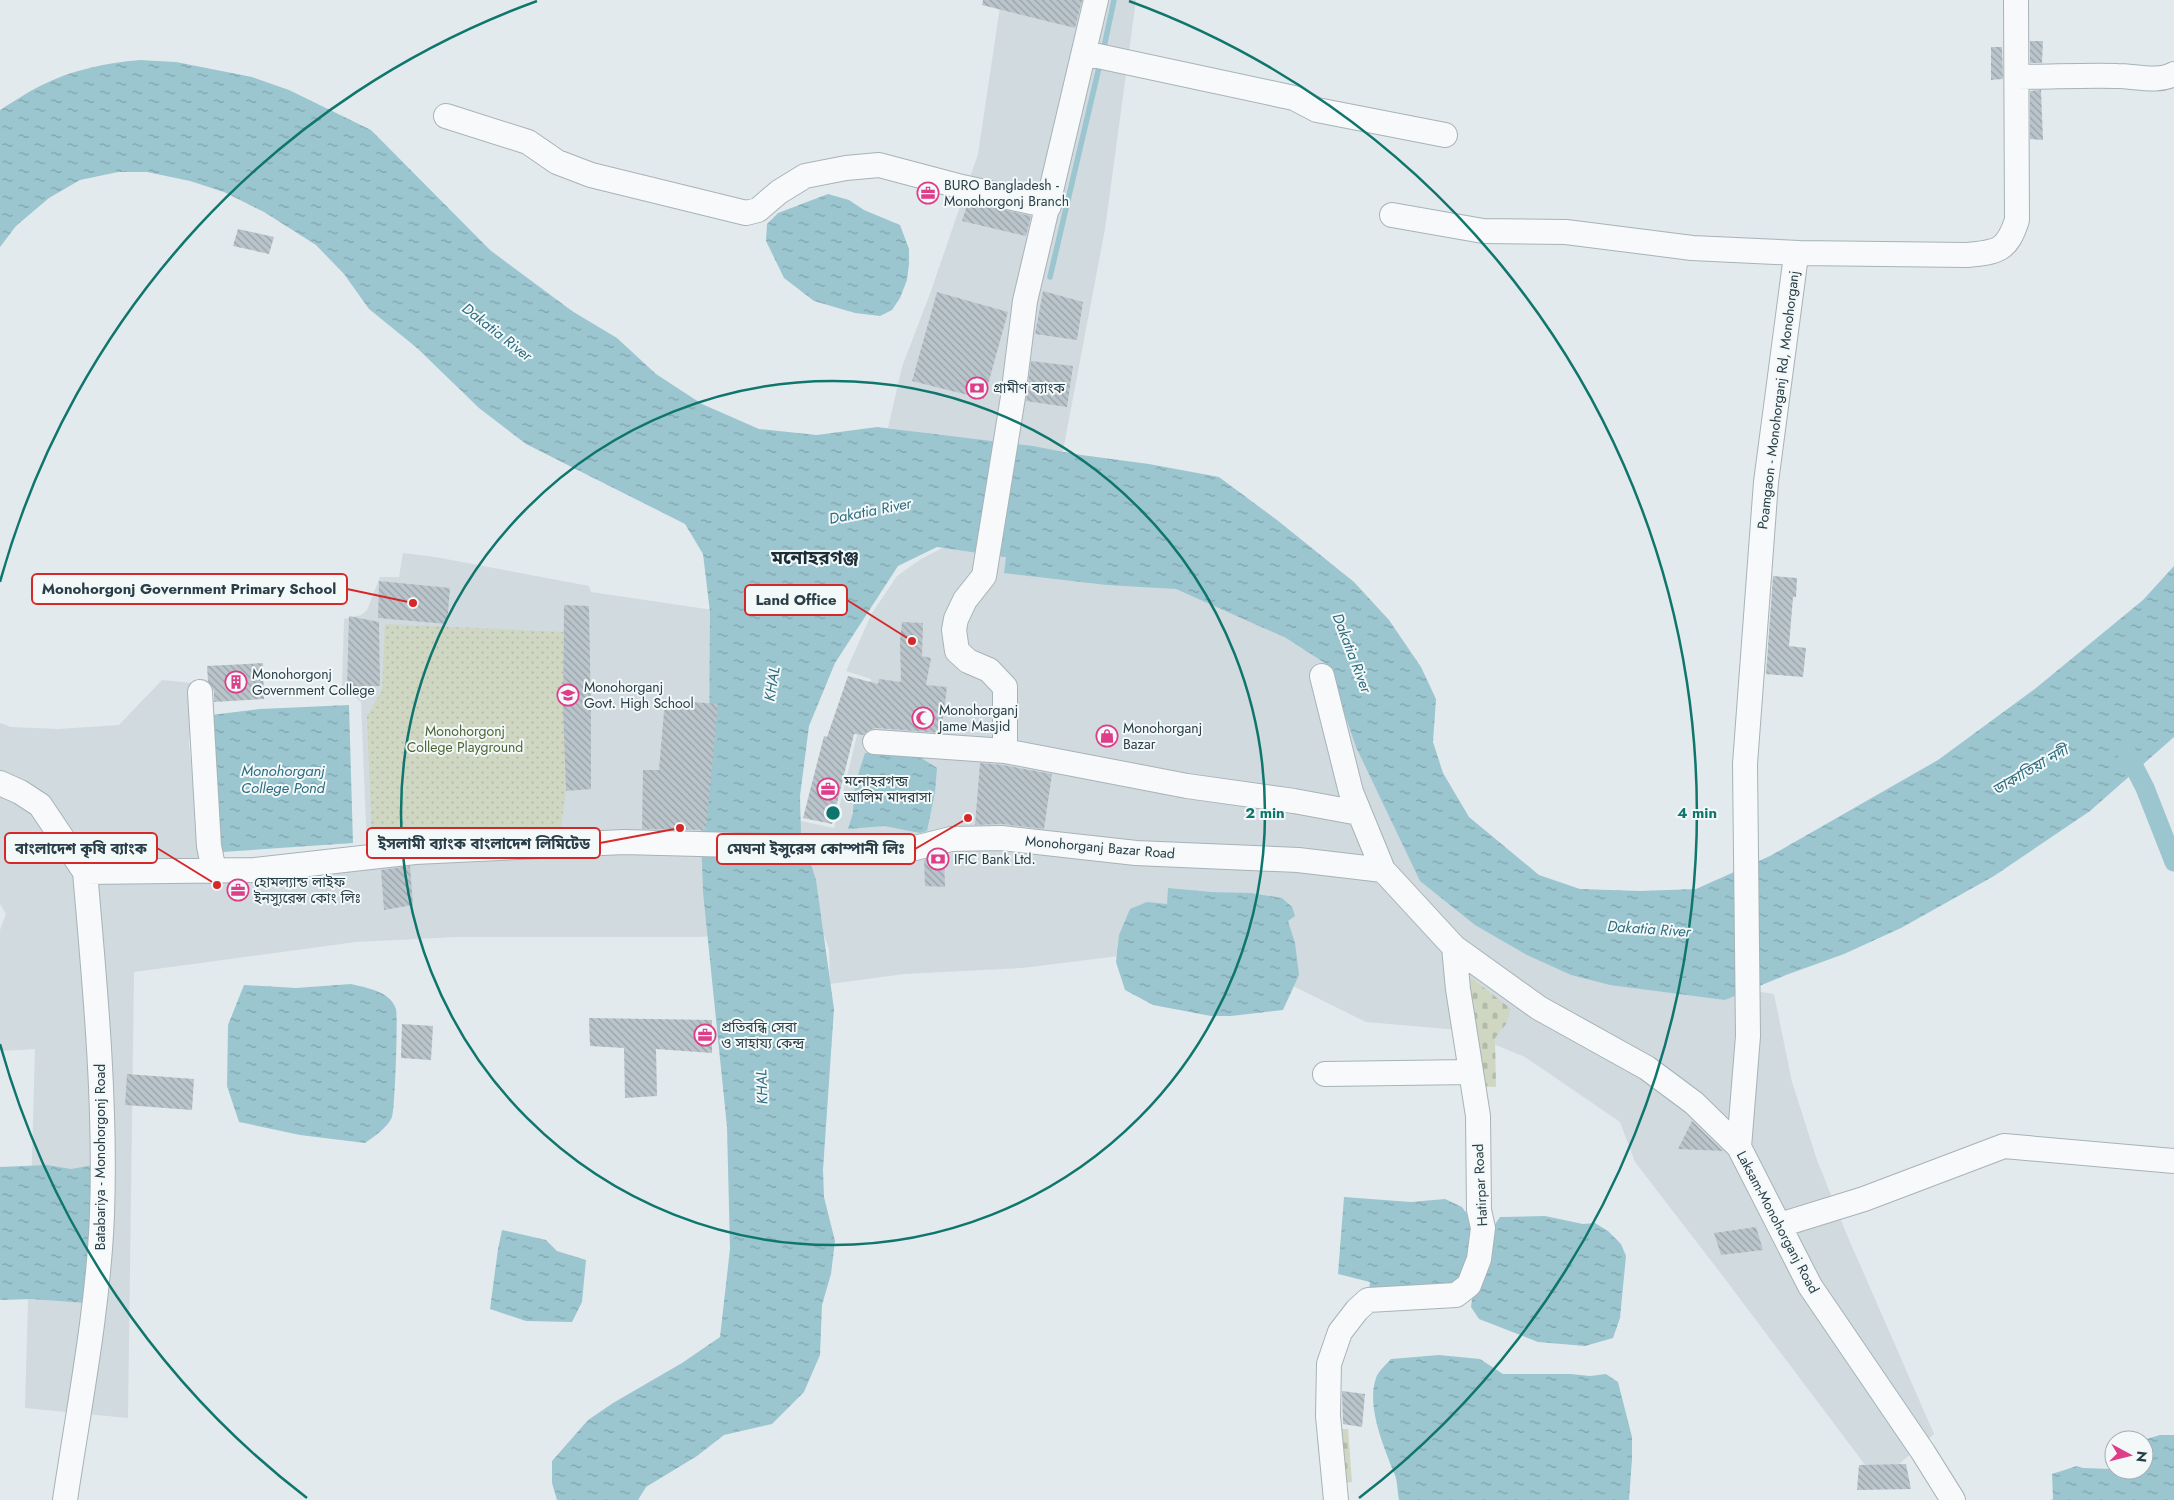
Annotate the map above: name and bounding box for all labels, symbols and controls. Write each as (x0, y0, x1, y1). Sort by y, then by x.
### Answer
place label: BURO Bangladesh - Monohorgonj Branch (944, 175, 1069, 211)
office icon: BURO Bangladesh - Monohorgonj Branch (916, 181, 940, 205)
street label: Poamgaon - Monohorganj Rd, Monohorganj (1752, 270, 1804, 530)
water label: Dakatia River (457, 298, 537, 367)
bank icon: গ্রামীণ ব্যাংক (965, 376, 989, 400)
place label: গ্রামীণ ব্যাংক (993, 378, 1066, 398)
water label: Dakatia River (827, 492, 914, 530)
district label: মনোহরগঞ্জ (770, 544, 859, 571)
callout: Monohorgonj Government Primary School (32, 574, 347, 604)
text: Monohorgonj Government Primary School (42, 578, 336, 600)
callout: Land Office (745, 585, 847, 615)
text: Land Office (755, 589, 837, 611)
water label: Dakatia River (1327, 610, 1378, 697)
place label: Monohorgonj Government College (252, 664, 375, 700)
water label: KHAL (758, 665, 786, 703)
building icon: Monohorgonj Government College (224, 670, 248, 694)
place label: Monohorganj Govt. High School (584, 677, 694, 713)
school or university icon: Monohorganj Govt. High School (556, 683, 580, 707)
place label: Monohorganj Jame Masjid (937, 700, 1018, 736)
mosque icon: Monohorganj Jame Masjid (911, 706, 935, 730)
place label: Monohorganj Bazar (1123, 718, 1202, 754)
park label: Monohorgonj College Playground (407, 721, 523, 757)
shop icon: Monohorganj Bazar (1095, 724, 1119, 748)
water label: ডাকাতিয়া নদী (1988, 738, 2075, 801)
water label: Monohorganj College Pond (241, 760, 326, 799)
place label: মনোহরগন্জ আলিম মাদরাসা (843, 771, 932, 807)
office icon: মনোহরগন্জ আলিম মাদরাসা (816, 777, 840, 801)
text: 2 min (1245, 802, 1285, 824)
text: 4 min (1677, 802, 1717, 824)
centre of rings (824, 804, 842, 822)
callout: ইসলামী ব্যাংক বাংলাদেশ লিমিটেড (367, 828, 600, 858)
street label: Monohorganj Bazar Road (1024, 830, 1176, 864)
callout: বাংলাদেশ কৃষি ব্যাংক (5, 833, 157, 863)
text: ইসলামী ব্যাংক বাংলাদেশ লিমিটেড (377, 833, 590, 855)
callout: মেঘনা ইন্সুরেন্স কোম্পানী লিঃ (717, 834, 915, 864)
text: বাংলাদেশ কৃষি ব্যাংক (14, 838, 148, 860)
text: মেঘনা ইন্সুরেন্স কোম্পানী লিঃ (727, 838, 905, 860)
bank icon: IFIC Bank Ltd. (926, 847, 950, 871)
place label: IFIC Bank Ltd. (954, 849, 1036, 869)
place label: হোমল্যান্ড লাইফ ইনস্যুরেন্স কোং লিঃ (253, 872, 361, 908)
office icon: হোমল্যান্ড লাইফ ইনস্যুরেন্স কোং লিঃ (226, 878, 250, 902)
water label: Dakatia River (1607, 915, 1692, 943)
place label: প্রতিবন্ধি সেবা ও সাহায্য কেন্দ্র (721, 1017, 806, 1053)
office icon: প্রতিবন্ধি সেবা ও সাহায্য কেন্দ্র (693, 1023, 717, 1047)
street label: Batabariya - Monohorgonj Road (90, 1064, 110, 1250)
water label: KHAL (750, 1069, 774, 1105)
street label: Hatirpar Road (1468, 1143, 1492, 1227)
street label: Laksam-Monohorganj Road (1732, 1147, 1824, 1297)
north arrow (2104, 1430, 2154, 1480)
text: N (2131, 1450, 2153, 1463)

